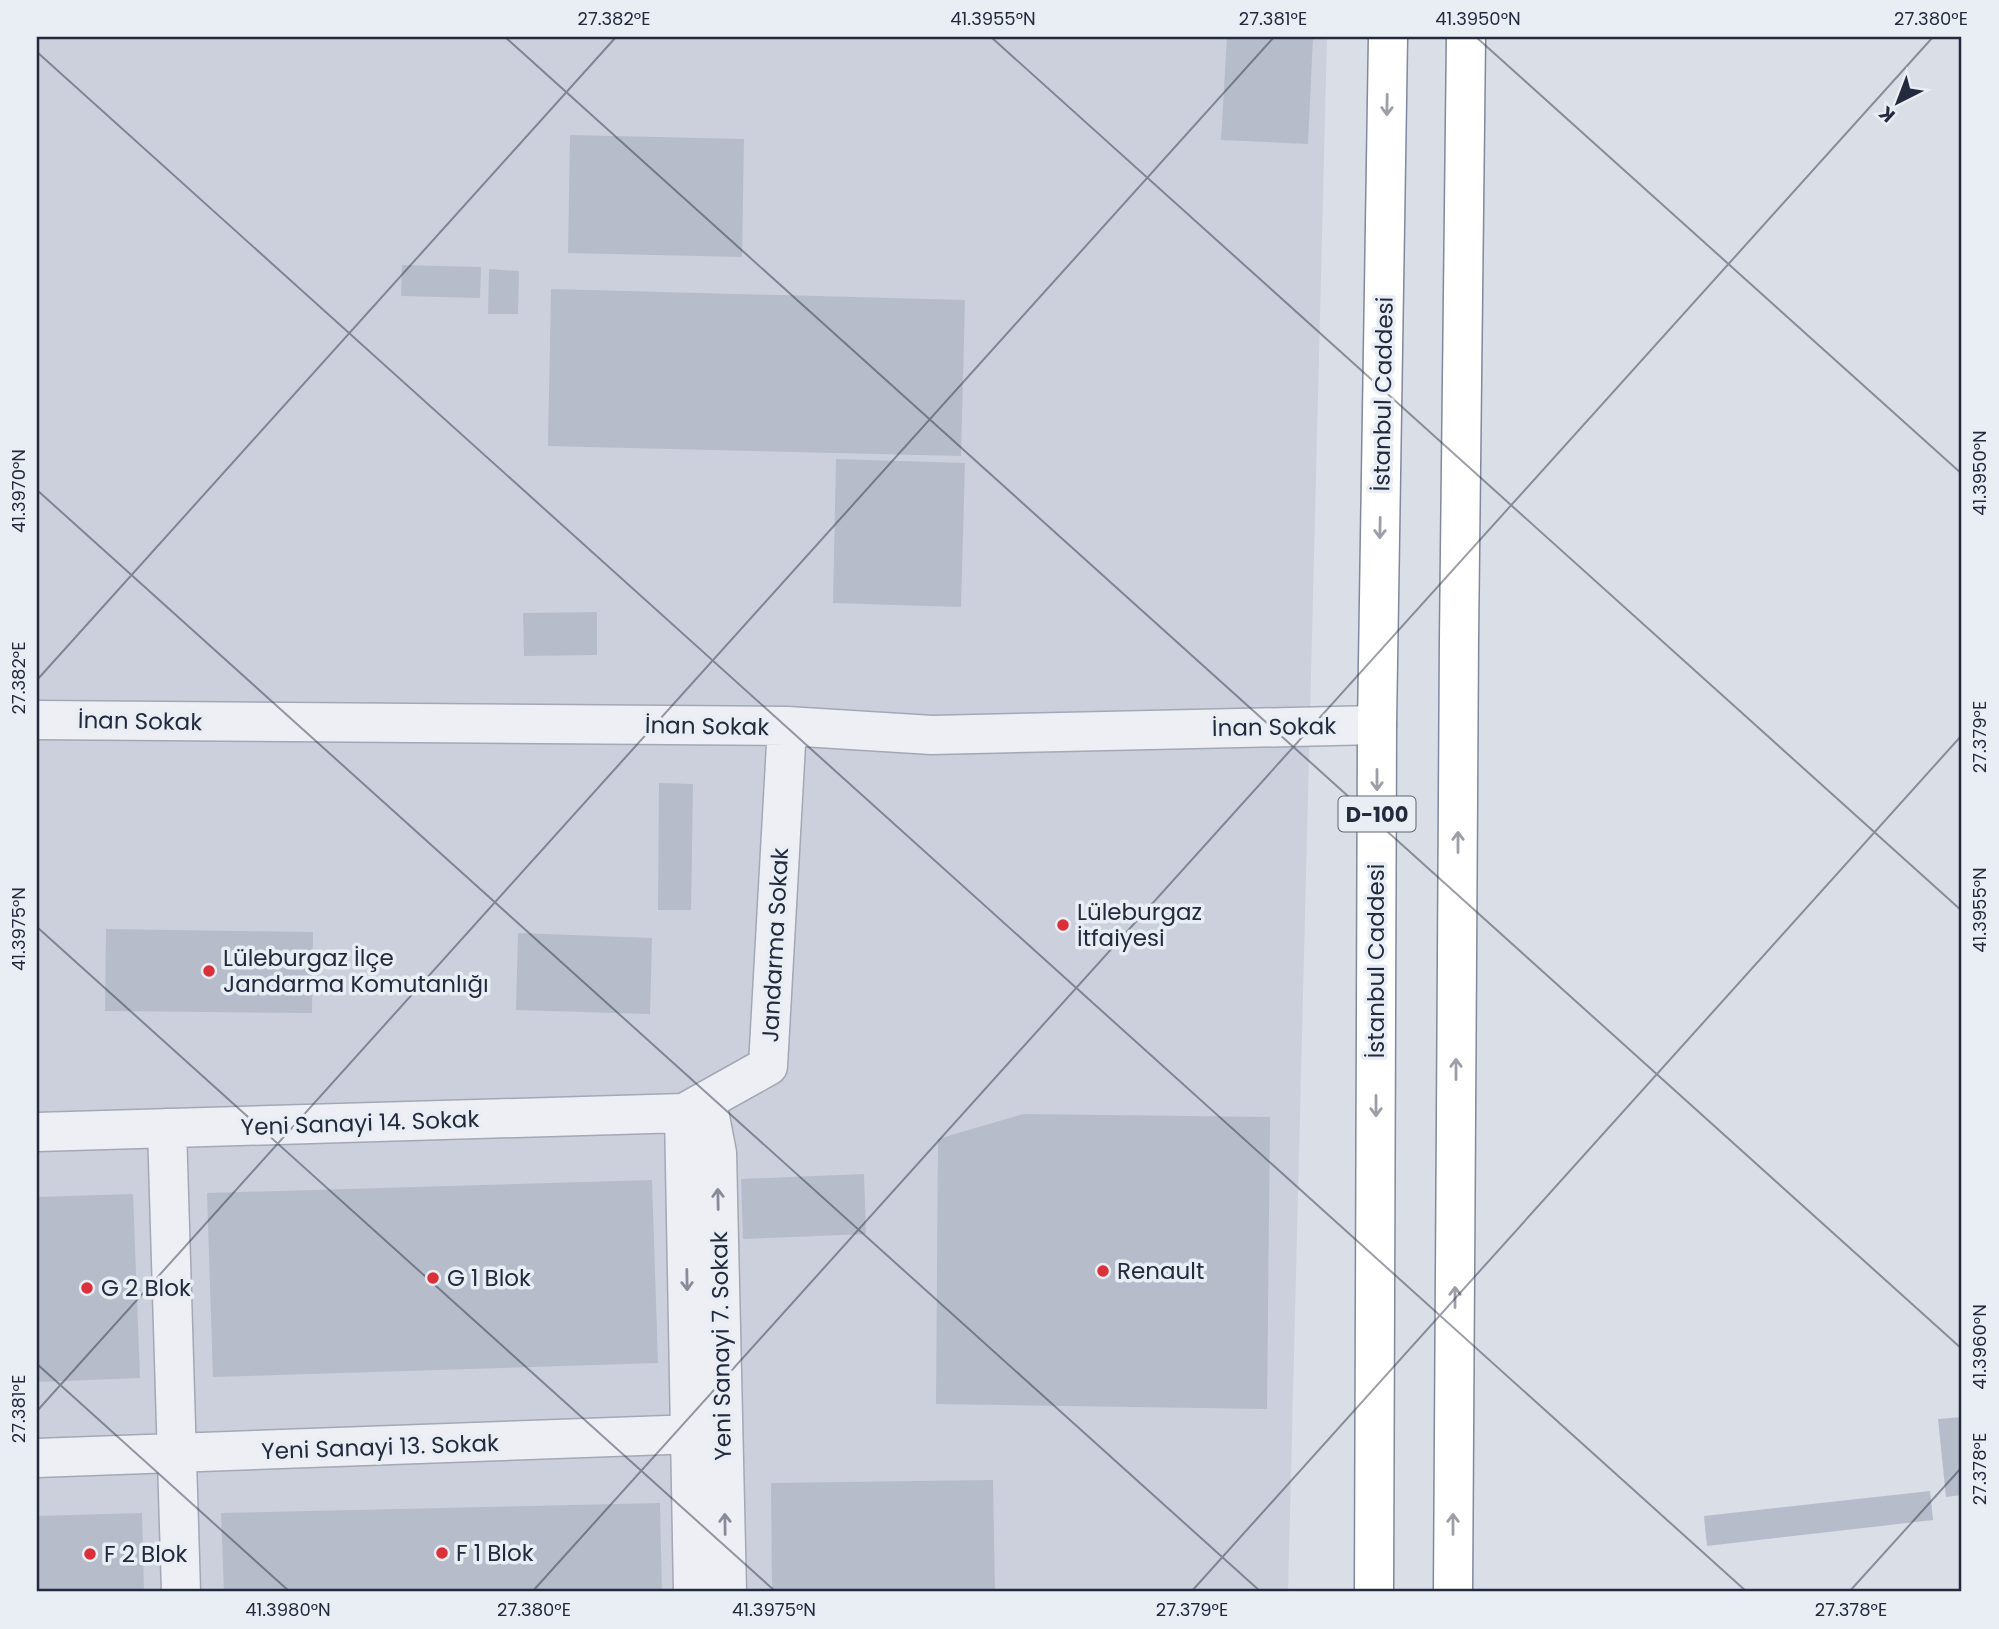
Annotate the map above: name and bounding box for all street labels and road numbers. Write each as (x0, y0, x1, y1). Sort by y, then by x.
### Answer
street label: İstanbul Caddesi (1365, 296, 1401, 492)
street label: İnan Sokak (78, 704, 203, 738)
street label: İnan Sokak (645, 709, 770, 743)
street label: İnan Sokak (1212, 710, 1337, 744)
road number: D-100 (1338, 796, 1416, 832)
street label: Jandarma Sokak (754, 847, 796, 1043)
street label: İstanbul Caddesi (1360, 864, 1392, 1058)
street label: Yeni Sanayi 14. Sokak (240, 1103, 480, 1143)
street label: Yeni Sanayi 7. Sokak (703, 1231, 739, 1461)
street label: Yeni Sanayi 13. Sokak (261, 1427, 499, 1467)

